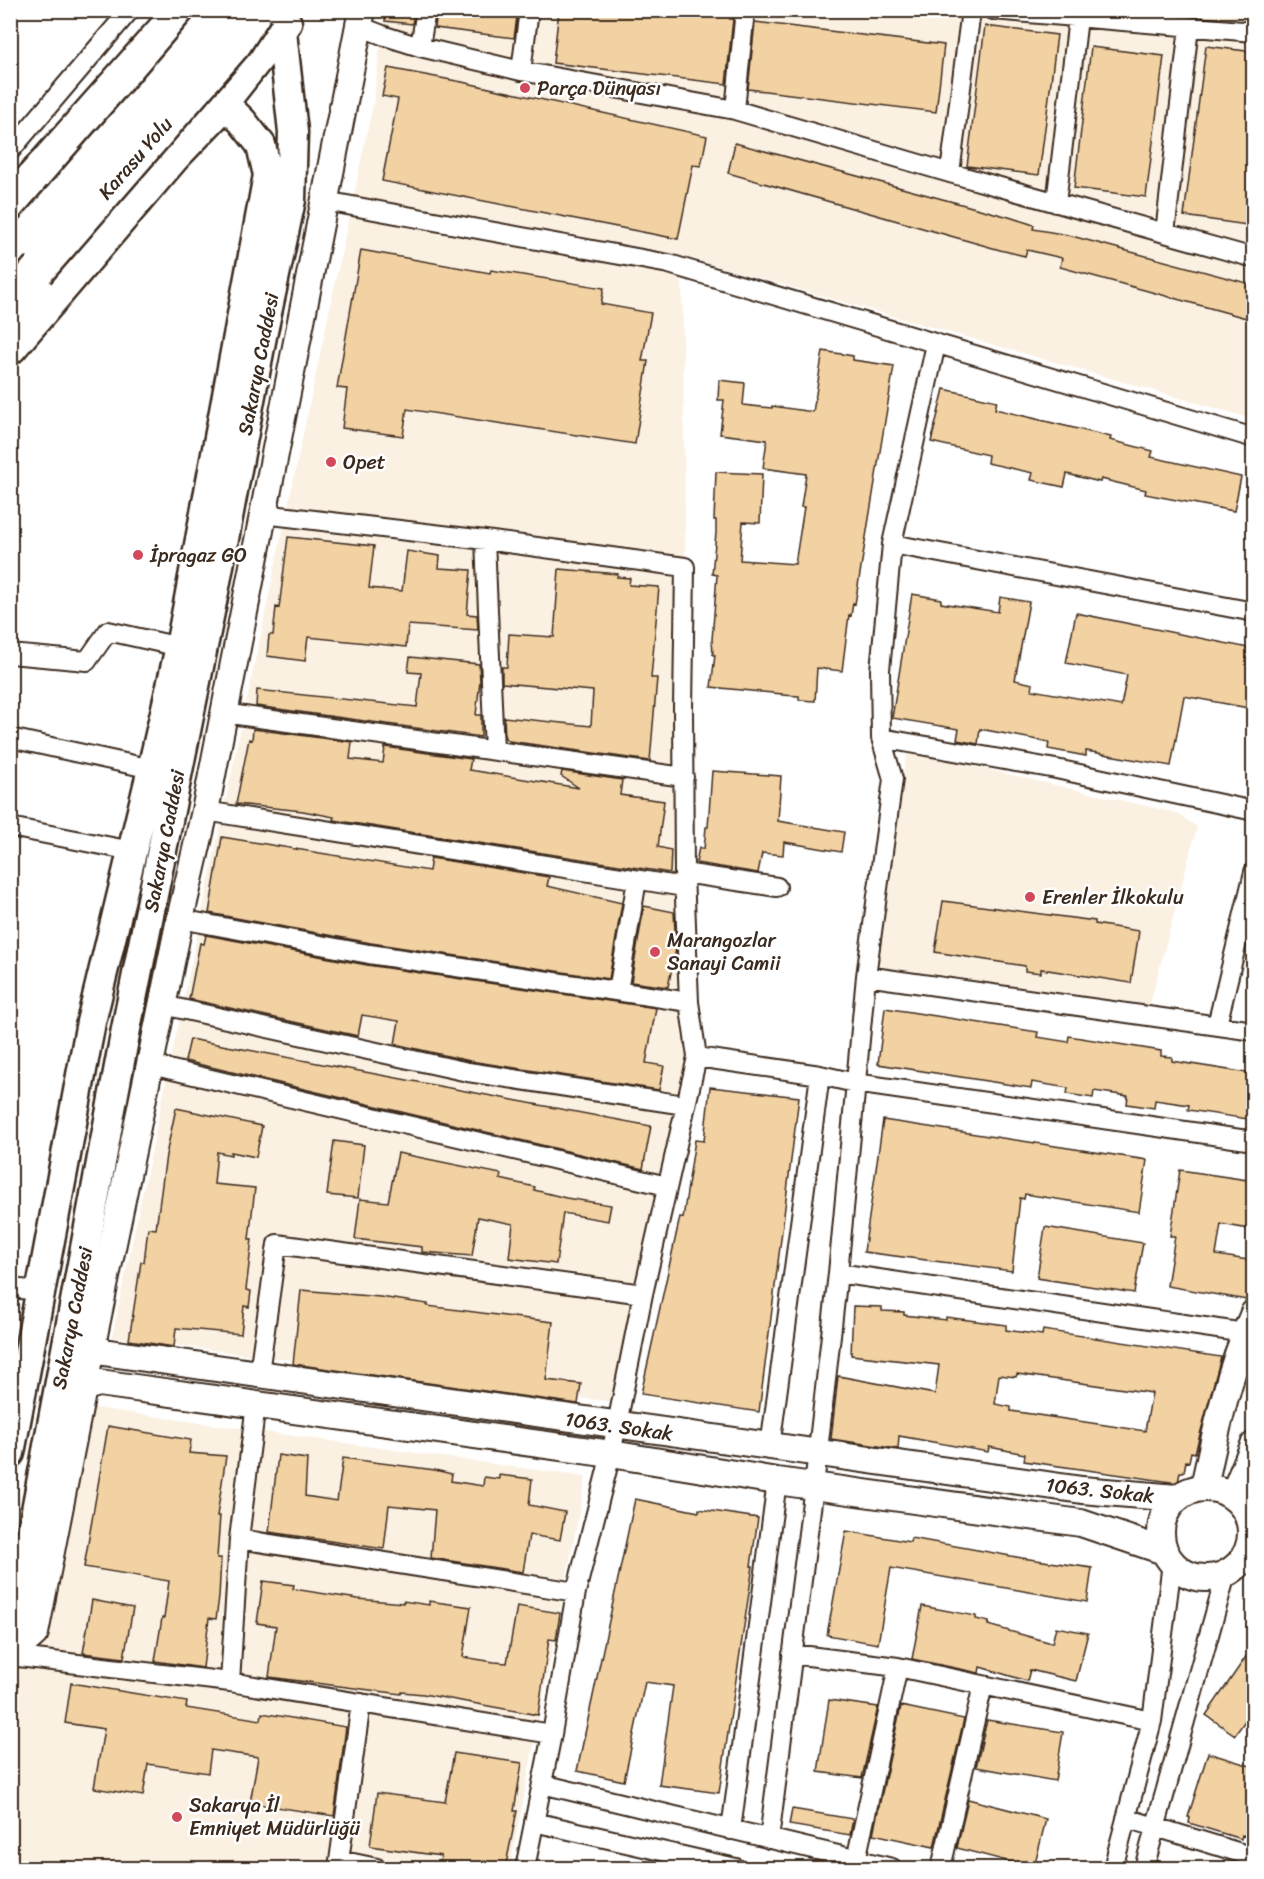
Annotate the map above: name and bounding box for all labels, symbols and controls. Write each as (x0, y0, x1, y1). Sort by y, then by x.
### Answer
place label: Parça Dünyası (537, 71, 661, 106)
marker: Parça Dünyası (518, 81, 532, 95)
street label: Karasu Yolu (89, 109, 182, 208)
street label: Sakarya Caddesi (228, 289, 290, 438)
place label: Opet (343, 445, 386, 480)
marker: Opet (324, 455, 338, 469)
place label: İpragaz GO (149, 538, 247, 573)
marker: İpragaz GO (131, 548, 145, 562)
street label: Sakarya Caddesi (134, 766, 196, 915)
place label: Erenler İlkokulu (1042, 880, 1184, 915)
marker: Erenler İlkokulu (1023, 890, 1037, 904)
place label: Marangozlar Sanayi Camii (667, 923, 781, 981)
marker: Marangozlar Sanayi Camii (648, 945, 662, 959)
street label: Sakarya Caddesi (42, 1243, 104, 1392)
street label: 1063. Sokak (563, 1402, 676, 1451)
street label: 1063. Sokak (1044, 1467, 1156, 1514)
place label: Sakarya İl Emniyet Müdürlüğü (189, 1788, 360, 1846)
marker: Sakarya İl Emniyet Müdürlüğü (170, 1810, 184, 1824)

